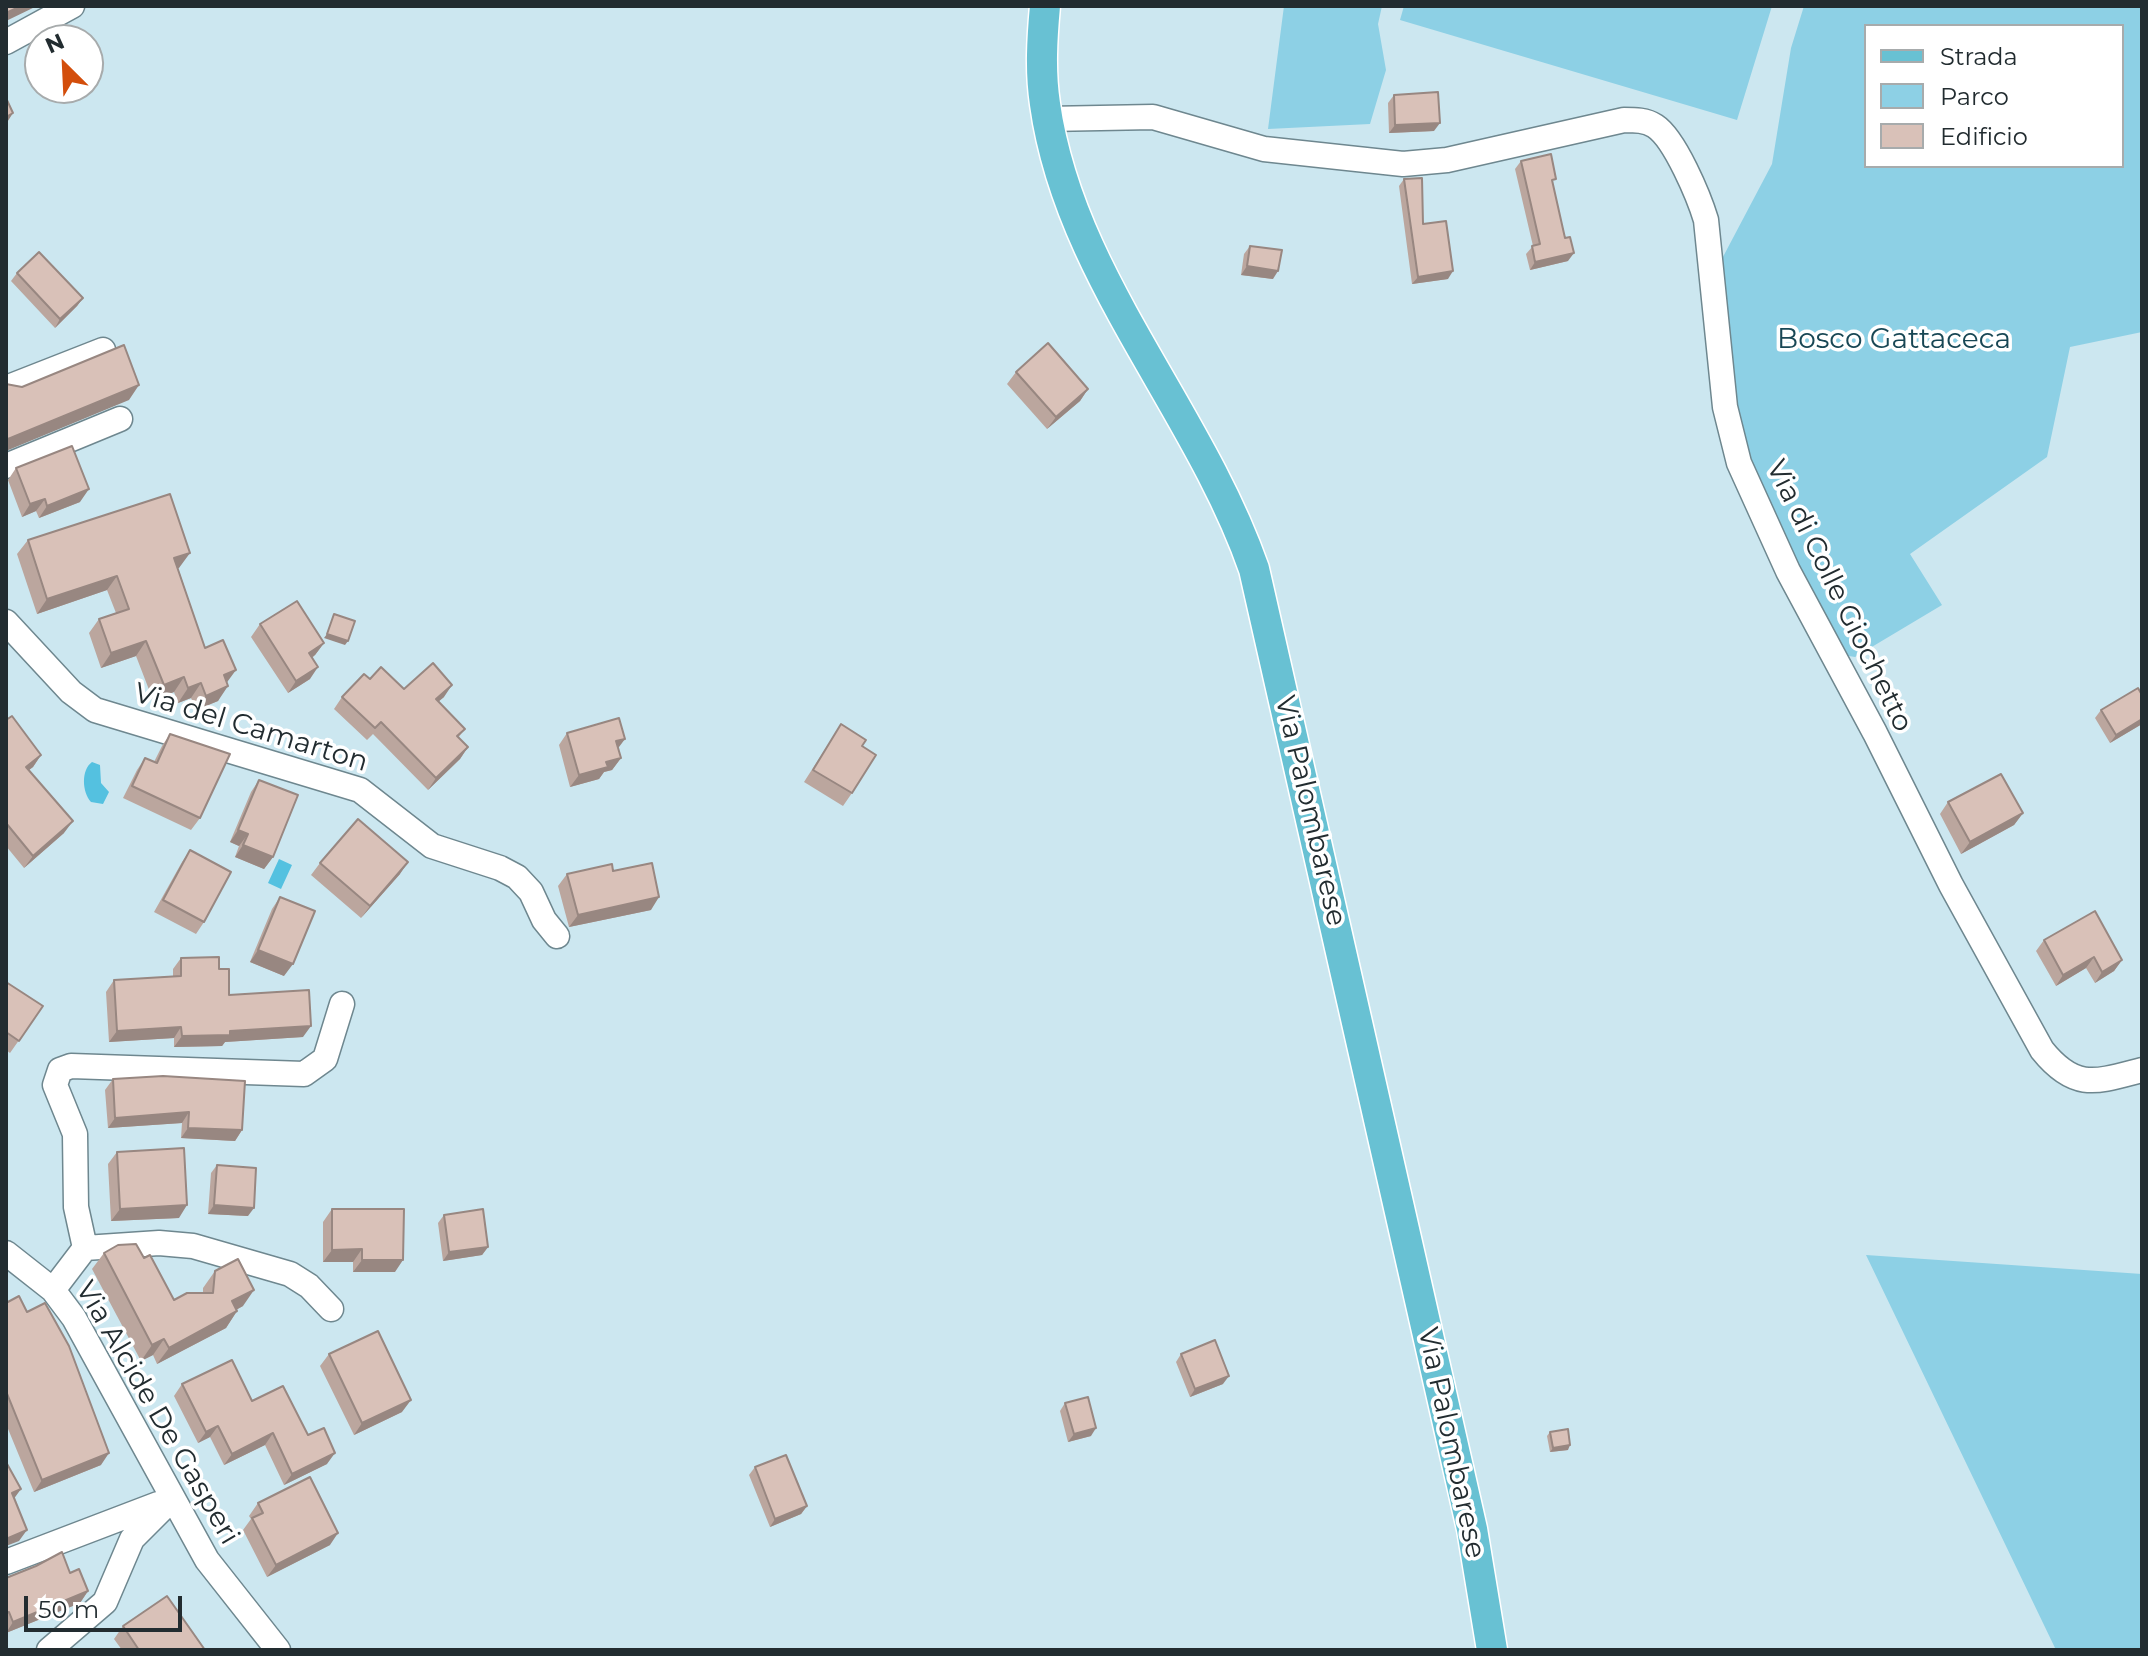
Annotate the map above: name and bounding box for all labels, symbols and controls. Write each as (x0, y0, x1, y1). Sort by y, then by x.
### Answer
north arrow (24, 24, 104, 104)
legend (1864, 24, 2124, 168)
text: N (41, 27, 68, 59)
text: Strada (1940, 42, 2018, 71)
text: Parco (1940, 82, 2009, 111)
text: Edificio (1940, 122, 2028, 151)
park label: Bosco Gattaceca (1777, 323, 2011, 357)
street label: Via di Colle Giochetto (1759, 455, 1919, 737)
street label: Via del Camarton (130, 676, 372, 780)
street label: Via Palombarese (1267, 693, 1353, 929)
street label: Via Alcide De Gasperi (68, 1276, 246, 1550)
street label: Via Palombarese (1410, 1324, 1492, 1562)
scale bar (28, 1580, 186, 1630)
text: 50 m (38, 1595, 99, 1624)

